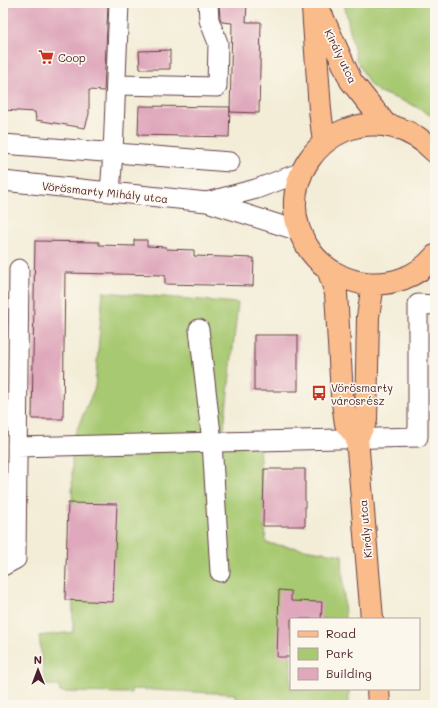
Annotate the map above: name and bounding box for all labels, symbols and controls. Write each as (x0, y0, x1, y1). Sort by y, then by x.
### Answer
street label: Király utca (321, 26, 361, 86)
supermarket icon: Coop (37, 48, 55, 66)
place label: Coop (58, 50, 86, 65)
street label: Vörösmarty Mihály utca (41, 178, 169, 206)
place label: Vörösmarty városrész (331, 380, 393, 408)
bus stop icon: Vörösmarty városrész (310, 384, 328, 402)
street label: Király utca (355, 499, 375, 559)
legend (290, 618, 420, 690)
text: Road (326, 625, 356, 641)
text: Park (326, 645, 353, 661)
north arrow (18, 650, 58, 690)
text: N (34, 652, 42, 667)
text: Building (326, 665, 372, 681)

